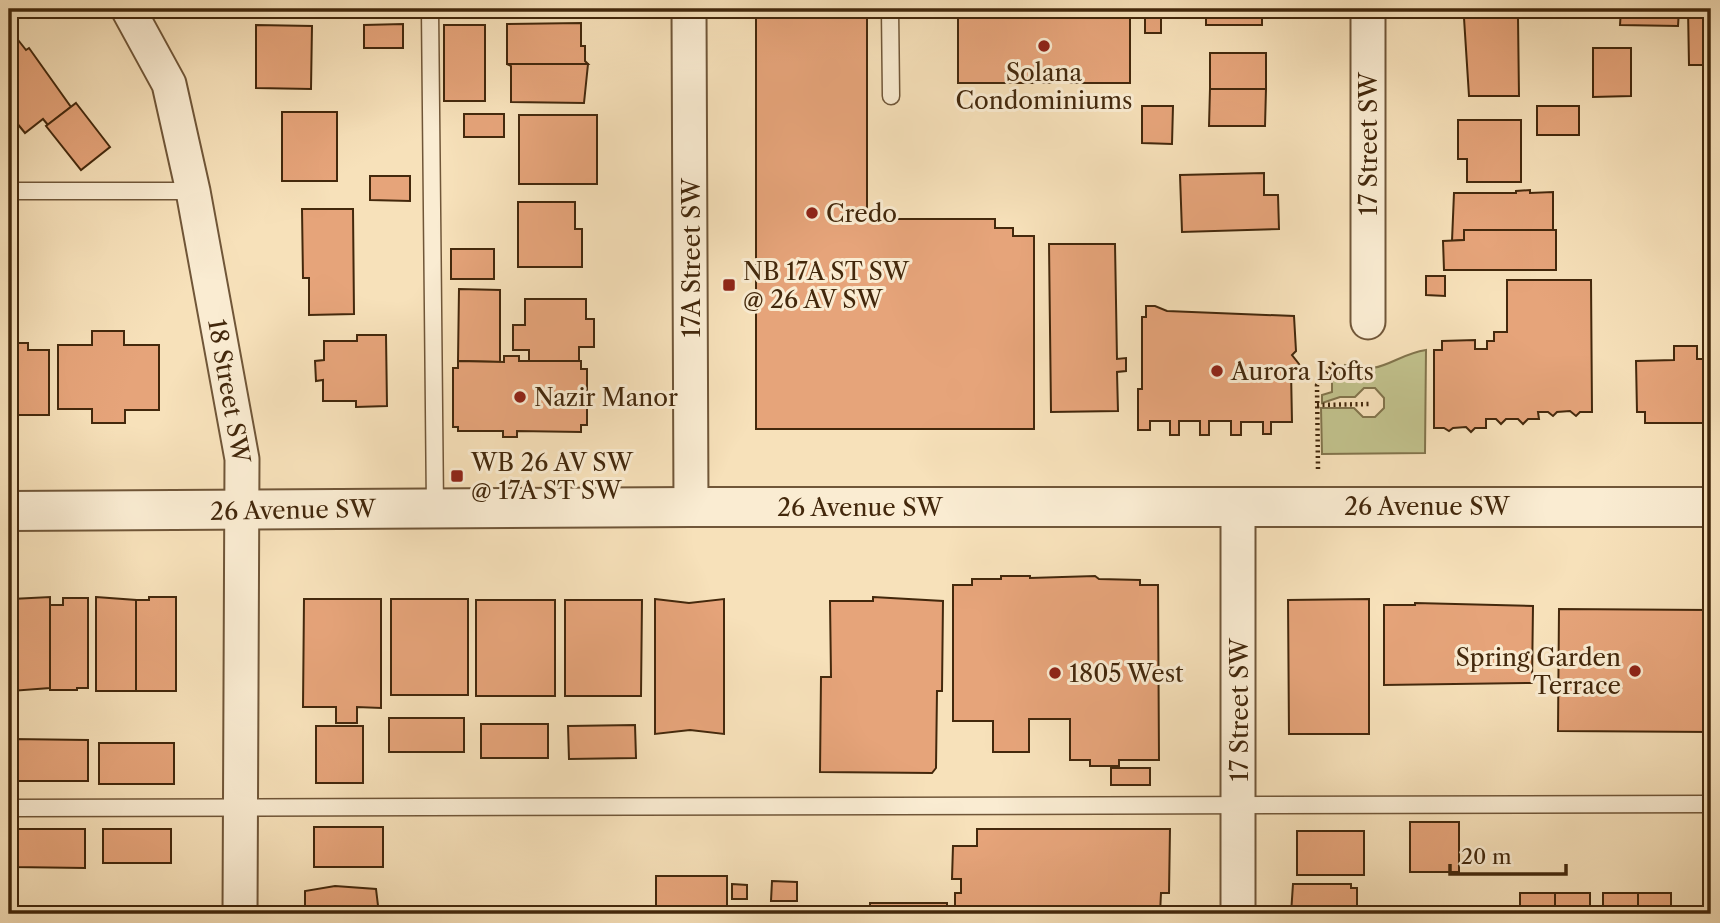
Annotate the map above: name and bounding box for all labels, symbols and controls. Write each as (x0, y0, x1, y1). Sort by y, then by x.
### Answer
marker: Solana Condominiums (1036, 38, 1052, 54)
place label: Solana Condominiums (955, 58, 1133, 115)
street label: 17 Street SW (1354, 72, 1383, 216)
street label: 17A Street SW (677, 178, 706, 338)
place label: Credo (826, 199, 897, 228)
marker: Credo (804, 205, 820, 221)
place label: NB 17A ST SW @ 26 AV SW (743, 257, 910, 314)
marker: NB 17A ST SW @ 26 AV SW (721, 277, 737, 293)
street label: 18 Street SW (202, 317, 256, 466)
place label: Aurora Lofts (1230, 357, 1374, 386)
marker: Aurora Lofts (1209, 363, 1225, 379)
place label: Nazir Manor (534, 383, 678, 412)
marker: Nazir Manor (512, 389, 528, 405)
place label: WB 26 AV SW @ 17A ST SW (470, 448, 634, 505)
marker: WB 26 AV SW @ 17A ST SW (449, 468, 465, 484)
street label: 26 Avenue SW (1344, 492, 1511, 521)
street label: 26 Avenue SW (777, 493, 944, 522)
street label: 26 Avenue SW (210, 494, 377, 526)
street label: 17 Street SW (1225, 638, 1254, 782)
place label: Spring Garden Terrace (1456, 643, 1621, 700)
place label: 1805 West (1069, 659, 1184, 688)
marker: Spring Garden Terrace (1627, 663, 1643, 679)
marker: 1805 West (1047, 665, 1063, 681)
scale bar (1450, 832, 1566, 876)
text: 20 m (1461, 844, 1512, 869)

